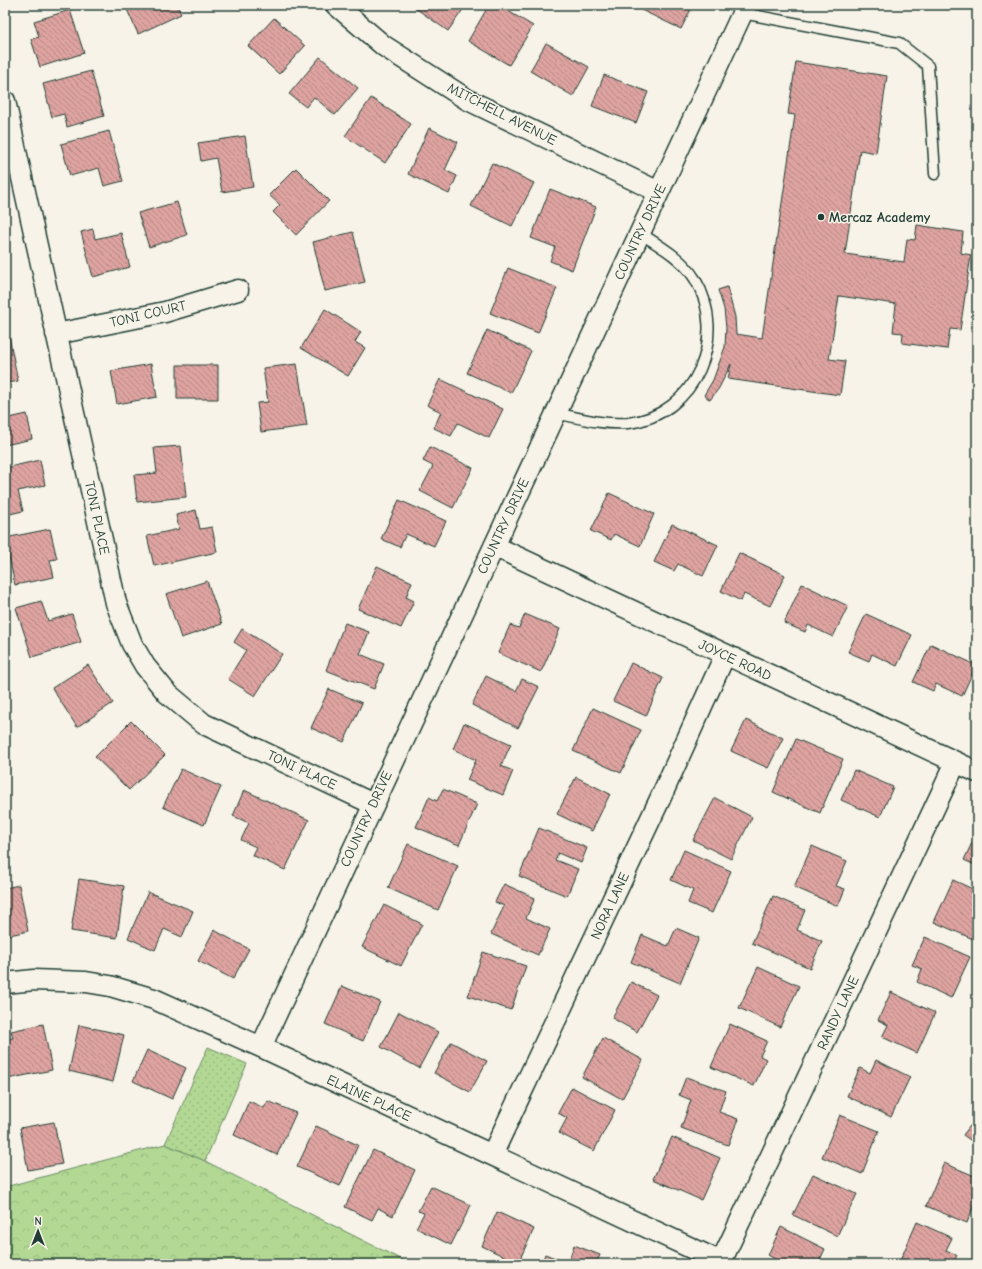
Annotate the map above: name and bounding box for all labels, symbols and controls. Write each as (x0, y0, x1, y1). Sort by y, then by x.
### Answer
street label: MITCHELL AVENUE (445, 79, 559, 149)
street label: COUNTRY DRIVE (610, 181, 670, 283)
place label: Mercaz Academy (829, 209, 931, 226)
marker: Mercaz Academy (816, 212, 826, 222)
street label: TONI COURT (108, 297, 189, 331)
street label: COUNTRY DRIVE (473, 475, 533, 577)
street label: TONI PLACE (81, 480, 113, 556)
street label: JOYCE ROAD (696, 636, 774, 684)
street label: TONI PLACE (264, 746, 340, 794)
street label: COUNTRY DRIVE (336, 768, 396, 870)
street label: NORA LANE (587, 870, 633, 942)
street label: RANDY LANE (813, 973, 863, 1053)
street label: ELAINE PLACE (324, 1071, 414, 1125)
north arrow (18, 1211, 58, 1251)
text: N (34, 1215, 42, 1228)

